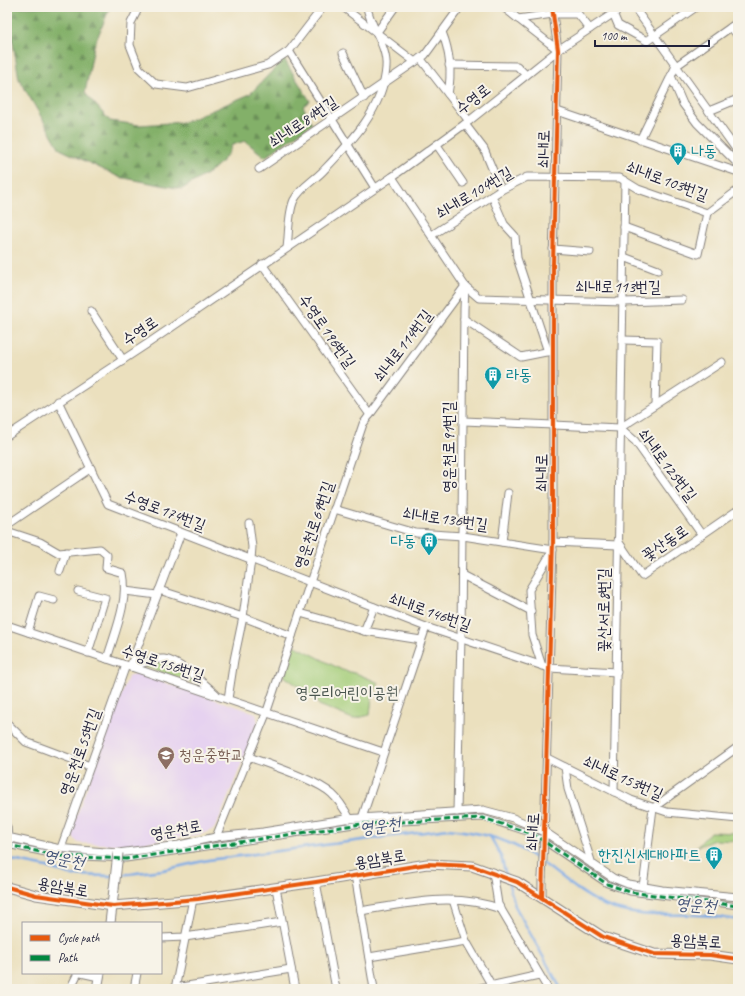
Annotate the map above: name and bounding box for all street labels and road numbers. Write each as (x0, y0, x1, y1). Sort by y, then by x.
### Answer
street label: 수영로 (452, 79, 494, 119)
street label: 쇠내로84번길 (265, 92, 341, 152)
street label: 쇠내로 (534, 130, 554, 168)
street label: 쇠내로103번길 (623, 157, 711, 205)
street label: 쇠내로104번길 (432, 162, 516, 224)
street label: 쇠내로113번길 (575, 277, 661, 297)
street label: 수영로196번길 (294, 290, 360, 372)
street label: 쇠내로114번길 (369, 306, 437, 386)
street label: 수영로 (118, 312, 162, 350)
street label: 영운천로91번길 (439, 401, 459, 493)
street label: 쇠내로125번길 (633, 425, 701, 505)
street label: 쇠내로 (532, 454, 552, 492)
street label: 영운천로69번길 (290, 478, 338, 572)
street label: 수영로174번길 (121, 486, 209, 536)
street label: 쇠내로136번길 (401, 503, 489, 535)
street label: 꽃산동로 (638, 520, 692, 566)
street label: 꽃산서로8번길 (594, 568, 614, 652)
street label: 쇠내로146번길 (386, 589, 474, 635)
street label: 수영로156번길 (119, 640, 207, 686)
street label: 영운천로55번길 (55, 705, 105, 798)
street label: 쇠내로153번길 (580, 751, 666, 805)
street label: 쇠내로 (522, 812, 544, 852)
street label: 영운천로 (149, 816, 203, 844)
street label: 용암북로 (353, 845, 407, 873)
street label: 용암북로 (36, 873, 90, 901)
street label: 용암북로 (670, 930, 722, 952)

